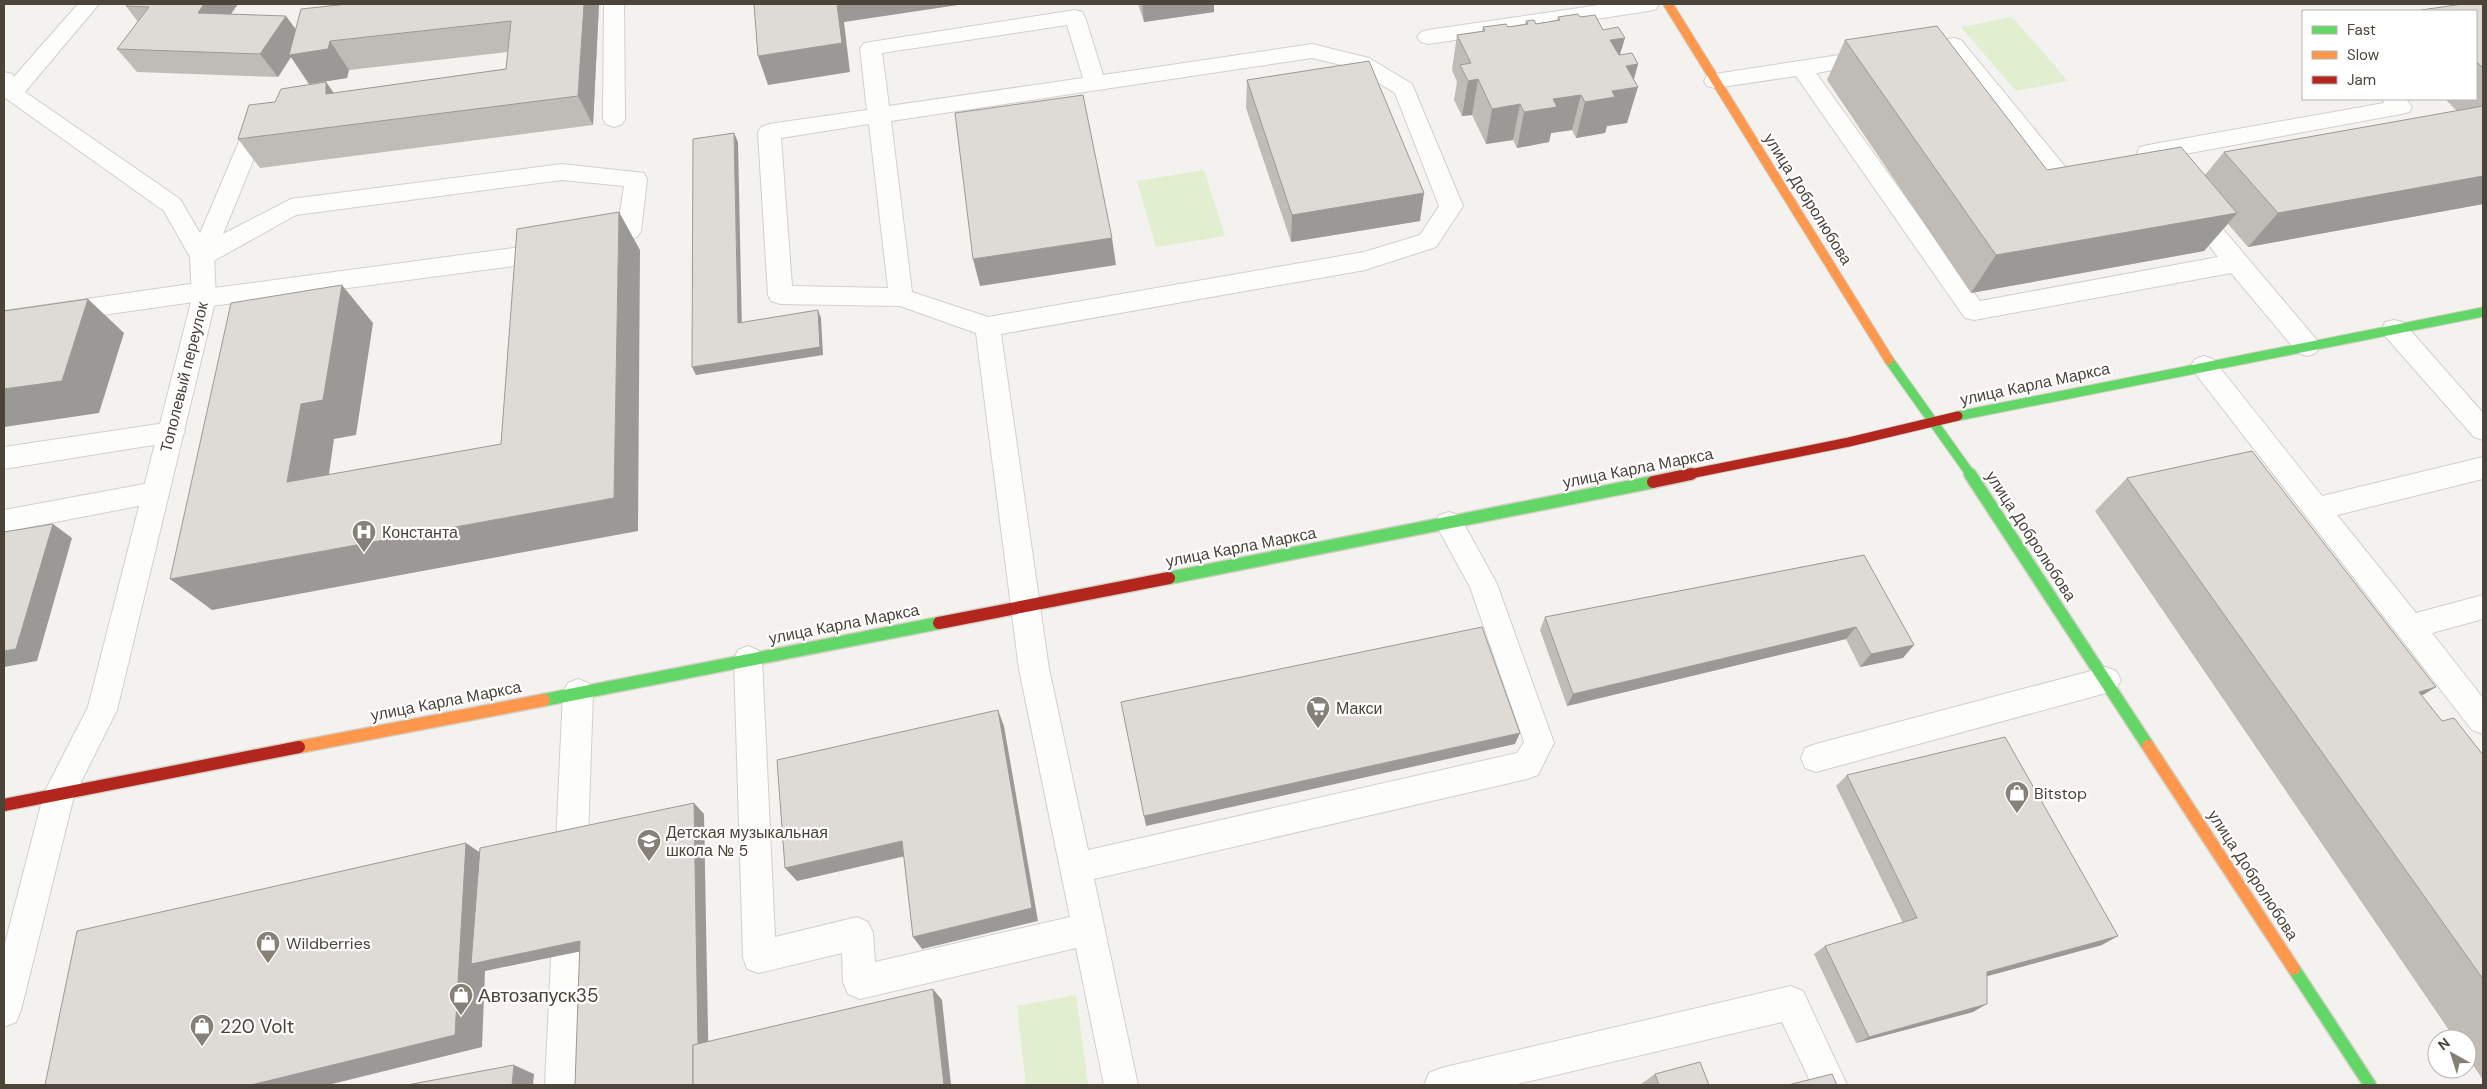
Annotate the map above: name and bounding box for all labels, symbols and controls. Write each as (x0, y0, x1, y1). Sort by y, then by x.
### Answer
legend (2302, 10, 2477, 100)
text: Fast (2347, 20, 2376, 40)
text: Slow (2347, 45, 2380, 65)
text: Jam (2347, 70, 2376, 90)
street label: улица Добролюбова (1759, 129, 1857, 269)
street label: Тополевый переулок (155, 299, 213, 454)
street label: улица Карла Маркса (1958, 358, 2112, 410)
street label: улица Карла Маркса (1561, 443, 1715, 493)
street label: улица Добролюбова (1981, 467, 2081, 605)
hospital icon: Константа (351, 519, 377, 553)
place label: Константа (382, 522, 458, 543)
street label: улица Карла Маркса (1164, 522, 1318, 572)
street label: улица Карла Маркса (767, 599, 921, 649)
street label: улица Карла Маркса (369, 676, 523, 726)
supermarket icon: Макси (1305, 695, 1331, 729)
place label: Макси (1336, 698, 1383, 719)
shop icon: Bitstop (2004, 780, 2030, 814)
place label: Bitstop (2034, 783, 2087, 804)
street label: улица Добролюбова (2203, 806, 2303, 944)
place label: Детская музыкальная школа № 5 (666, 822, 828, 861)
school or university icon: Детская музыкальная школа № 5 (636, 828, 662, 862)
shop icon: Wildberries (255, 930, 281, 964)
place label: Wildberries (286, 933, 371, 954)
shop icon: Автозапуск35 (448, 982, 474, 1016)
place label: Автозапуск35 (478, 983, 599, 1008)
shop icon: 220 Volt (189, 1013, 215, 1047)
place label: 220 Volt (220, 1014, 294, 1039)
north arrow (2427, 1029, 2477, 1079)
text: N (2434, 1034, 2453, 1054)

